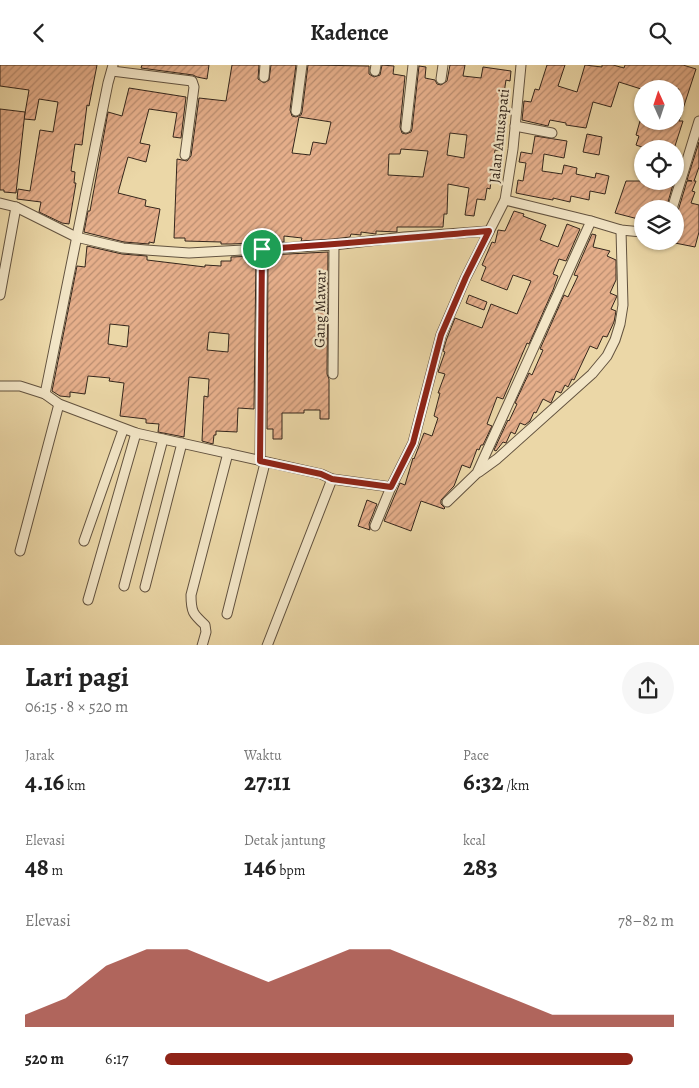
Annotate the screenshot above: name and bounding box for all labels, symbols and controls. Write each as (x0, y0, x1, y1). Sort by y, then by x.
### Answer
text: Kadence (310, 18, 389, 48)
icon: back (25, 19, 53, 47)
icon: search (646, 19, 674, 47)
north arrow (634, 80, 684, 130)
map controls (634, 80, 684, 250)
street label: Jalan Anusapati (484, 88, 514, 184)
button: locate (634, 140, 684, 190)
button: layers (634, 200, 684, 250)
pin (241, 228, 283, 270)
icon: arrive (248, 235, 276, 263)
street label: Gang Mawar (309, 270, 331, 348)
text: Lari pagi (25, 658, 129, 696)
button: share (622, 662, 674, 714)
text: 06:15 · 8 × 520 m (25, 696, 128, 718)
text: Jarak (25, 746, 54, 765)
text: Waktu (244, 746, 282, 765)
text: Pace (463, 746, 489, 765)
text: 4.16 (25, 765, 64, 799)
text: 27:11 (244, 765, 291, 799)
text: 6:32 (463, 765, 503, 799)
text: km (64, 776, 86, 795)
text: /km (503, 776, 529, 795)
text: Elevasi (25, 831, 65, 850)
text: Detak jantung (244, 831, 326, 850)
text: kcal (463, 831, 485, 850)
text: 48 (25, 850, 49, 884)
text: 146 (244, 850, 276, 884)
text: 283 (463, 850, 498, 884)
text: m (49, 861, 63, 880)
text: bpm (276, 861, 305, 880)
text: Elevasi (25, 910, 71, 932)
text: 78–82 m (618, 910, 674, 932)
text: 520 m (25, 1048, 64, 1070)
text: 6:17 (105, 1048, 128, 1070)

